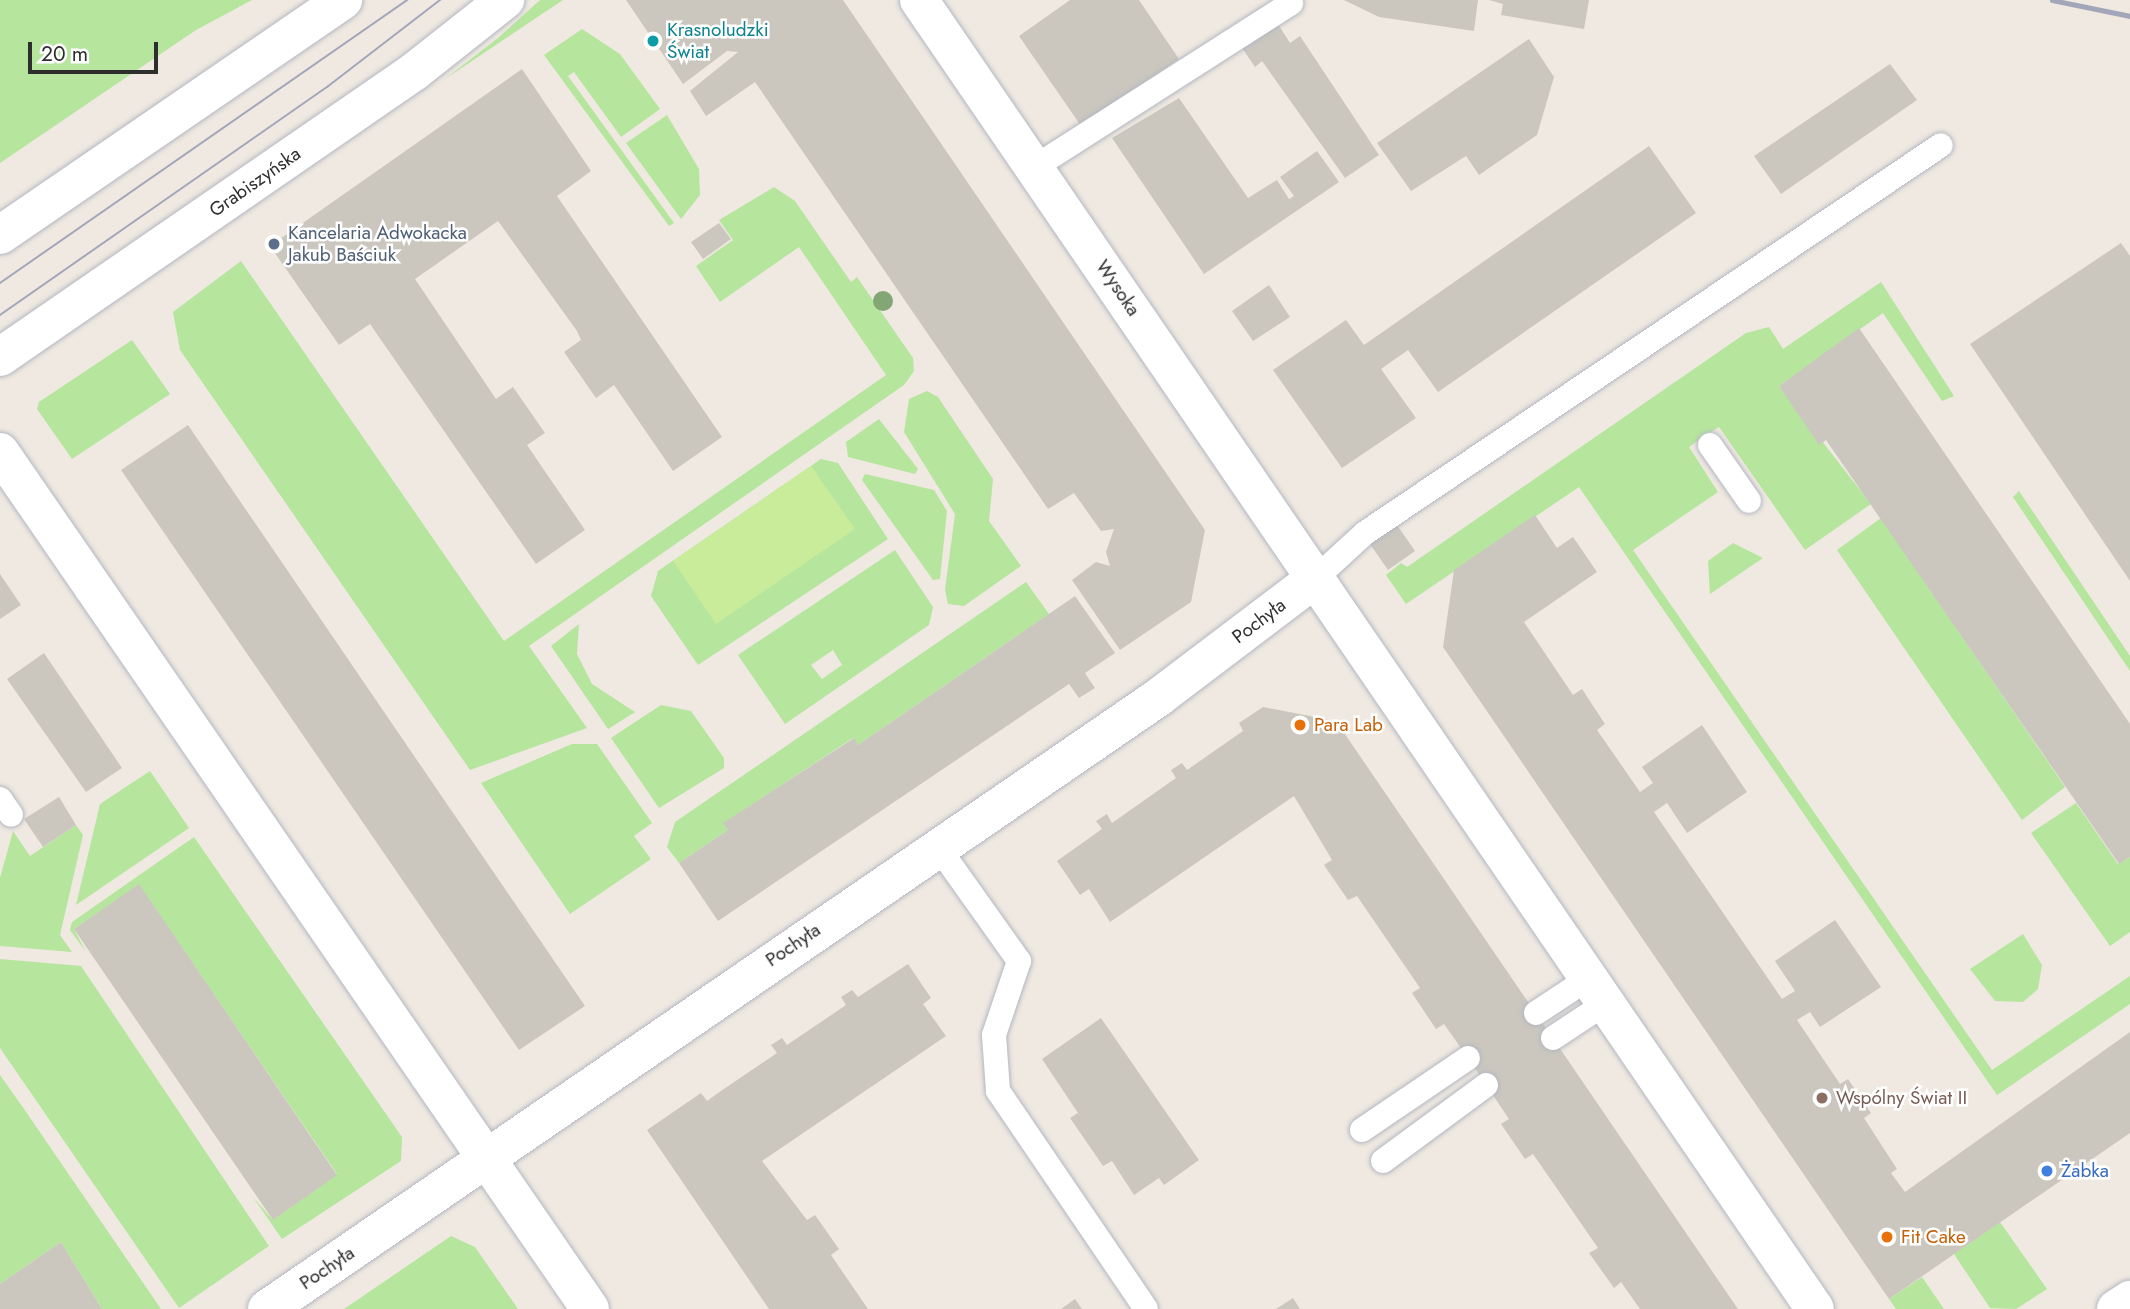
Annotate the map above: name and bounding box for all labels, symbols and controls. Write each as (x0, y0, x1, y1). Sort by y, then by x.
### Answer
place label: Krasnoludzki Świat (667, 19, 769, 63)
scale bar (32, 28, 161, 72)
marker: Krasnoludzki Świat (645, 33, 661, 49)
text: 20 m (41, 39, 88, 69)
street label: Grabiszyńska (205, 142, 305, 222)
place label: Kancelaria Adwokacka Jakub Baściuk (288, 222, 467, 266)
marker: Kancelaria Adwokacka Jakub Baściuk (266, 236, 282, 252)
street label: Wysoka (1091, 256, 1145, 320)
street label: Pochyła (1228, 594, 1290, 648)
place label: Para Lab (1314, 714, 1383, 736)
marker: Para Lab (1292, 717, 1308, 733)
street label: Pochyła (761, 918, 825, 972)
place label: Wspólny Świat II (1836, 1087, 1967, 1109)
marker: Wspólny Świat II (1814, 1090, 1830, 1106)
place label: Żabka (2061, 1160, 2109, 1182)
marker: Żabka (2039, 1163, 2055, 1179)
place label: Fit Cake (1901, 1226, 1966, 1248)
marker: Fit Cake (1879, 1229, 1895, 1245)
street label: Pochyła (295, 1241, 359, 1295)

